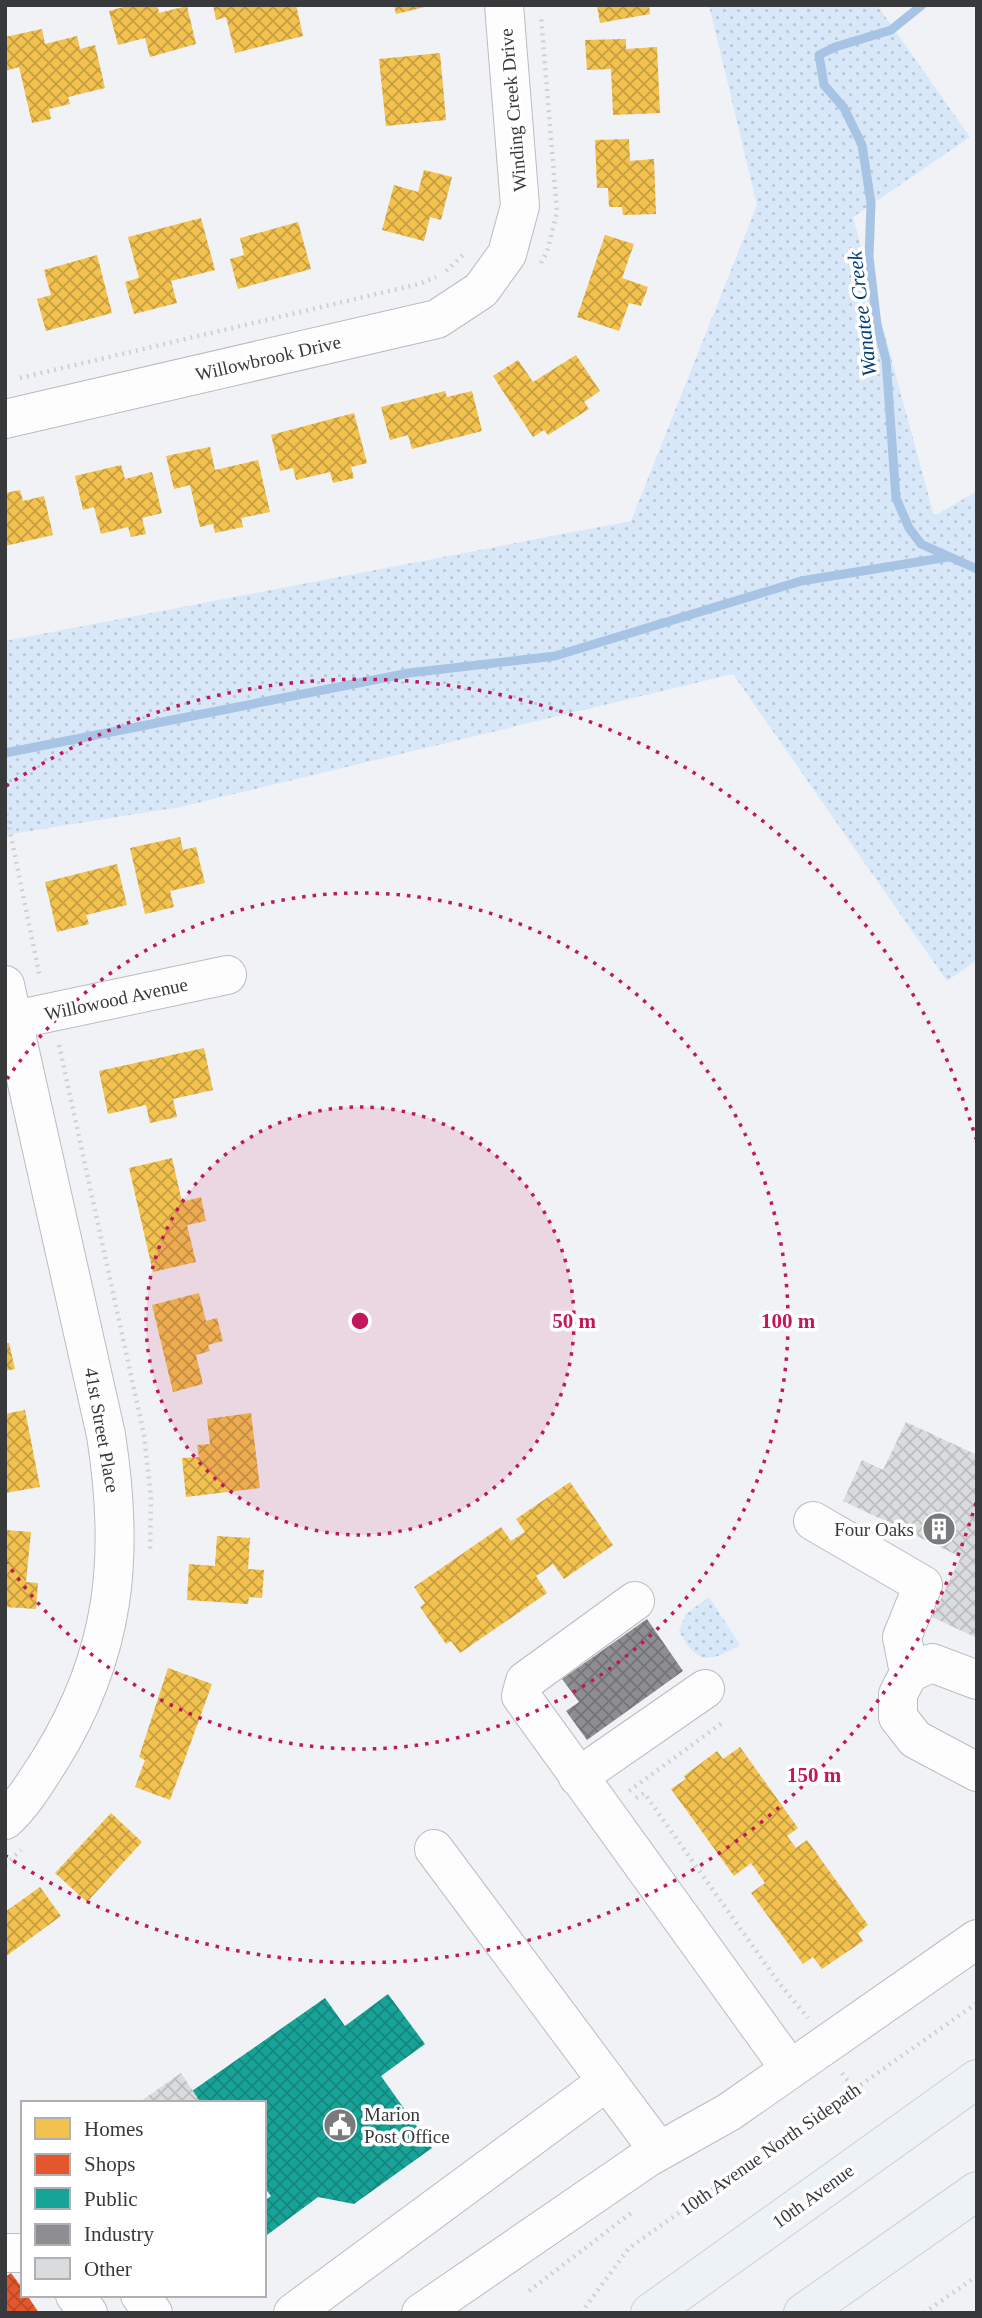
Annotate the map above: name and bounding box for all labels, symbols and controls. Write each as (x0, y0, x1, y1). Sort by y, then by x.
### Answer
street label: Winding Creek Drive (495, 27, 531, 193)
water label: Wanatee Creek (842, 249, 882, 378)
street label: Willowbrook Drive (193, 331, 343, 385)
street label: Willowood Avenue (42, 974, 190, 1024)
centre of rings (348, 1309, 372, 1333)
text: 50 m (552, 1309, 596, 1333)
text: 100 m (761, 1309, 816, 1333)
street label: 41st Street Place (81, 1366, 123, 1494)
building icon: Four Oaks (920, 1510, 958, 1548)
place label: Four Oaks (834, 1519, 914, 1540)
text: 150 m (787, 1763, 842, 1787)
street label: 10th Avenue North Sidepath (675, 2078, 865, 2220)
legend (21, 2101, 266, 2297)
place label: Marion Post Office (364, 2104, 450, 2147)
public building icon: Marion Post Office (321, 2106, 359, 2144)
text: Homes (84, 2117, 144, 2141)
text: Shops (84, 2152, 135, 2176)
street label: 10th Avenue (767, 2159, 859, 2233)
text: Public (84, 2187, 138, 2211)
text: Industry (84, 2222, 154, 2246)
text: Other (84, 2257, 132, 2281)

